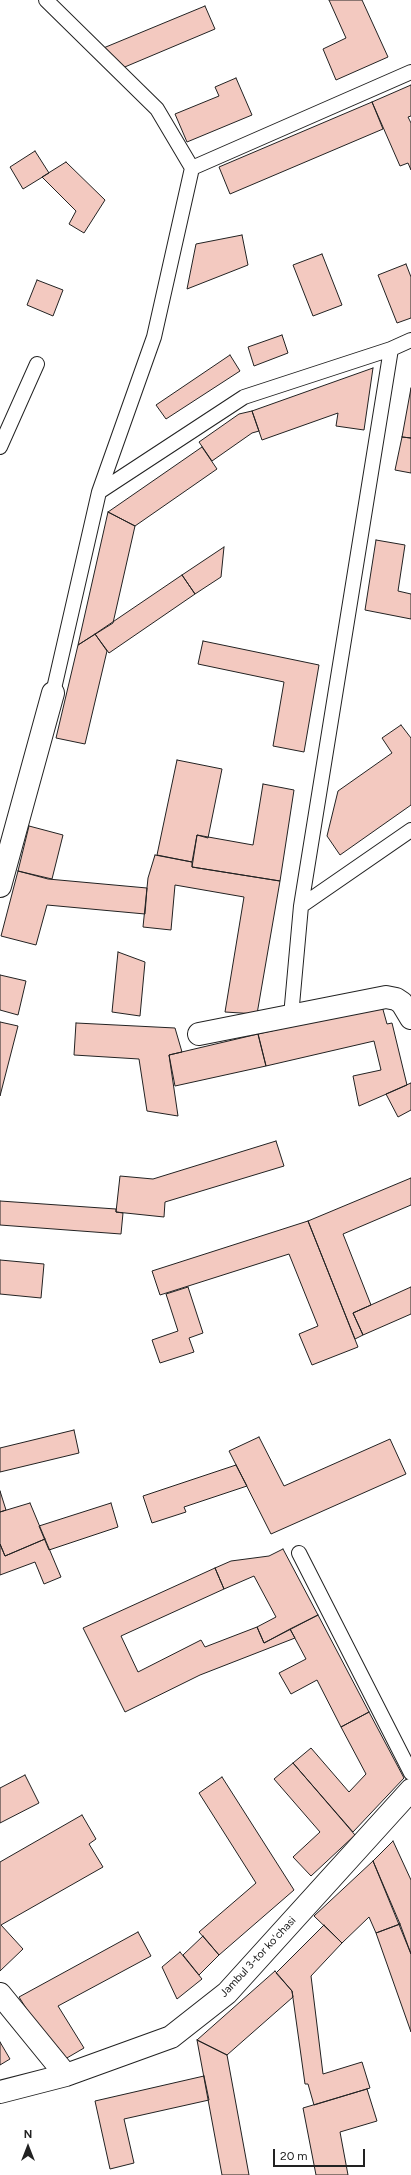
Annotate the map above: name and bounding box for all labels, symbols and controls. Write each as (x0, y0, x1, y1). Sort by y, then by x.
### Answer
street label: Jambul 3-tor koʻchasi (217, 1914, 299, 2000)
north arrow (8, 2127, 48, 2167)
text: N (24, 2128, 32, 2141)
scale bar (275, 2141, 367, 2167)
text: 20 m (280, 2149, 308, 2163)

